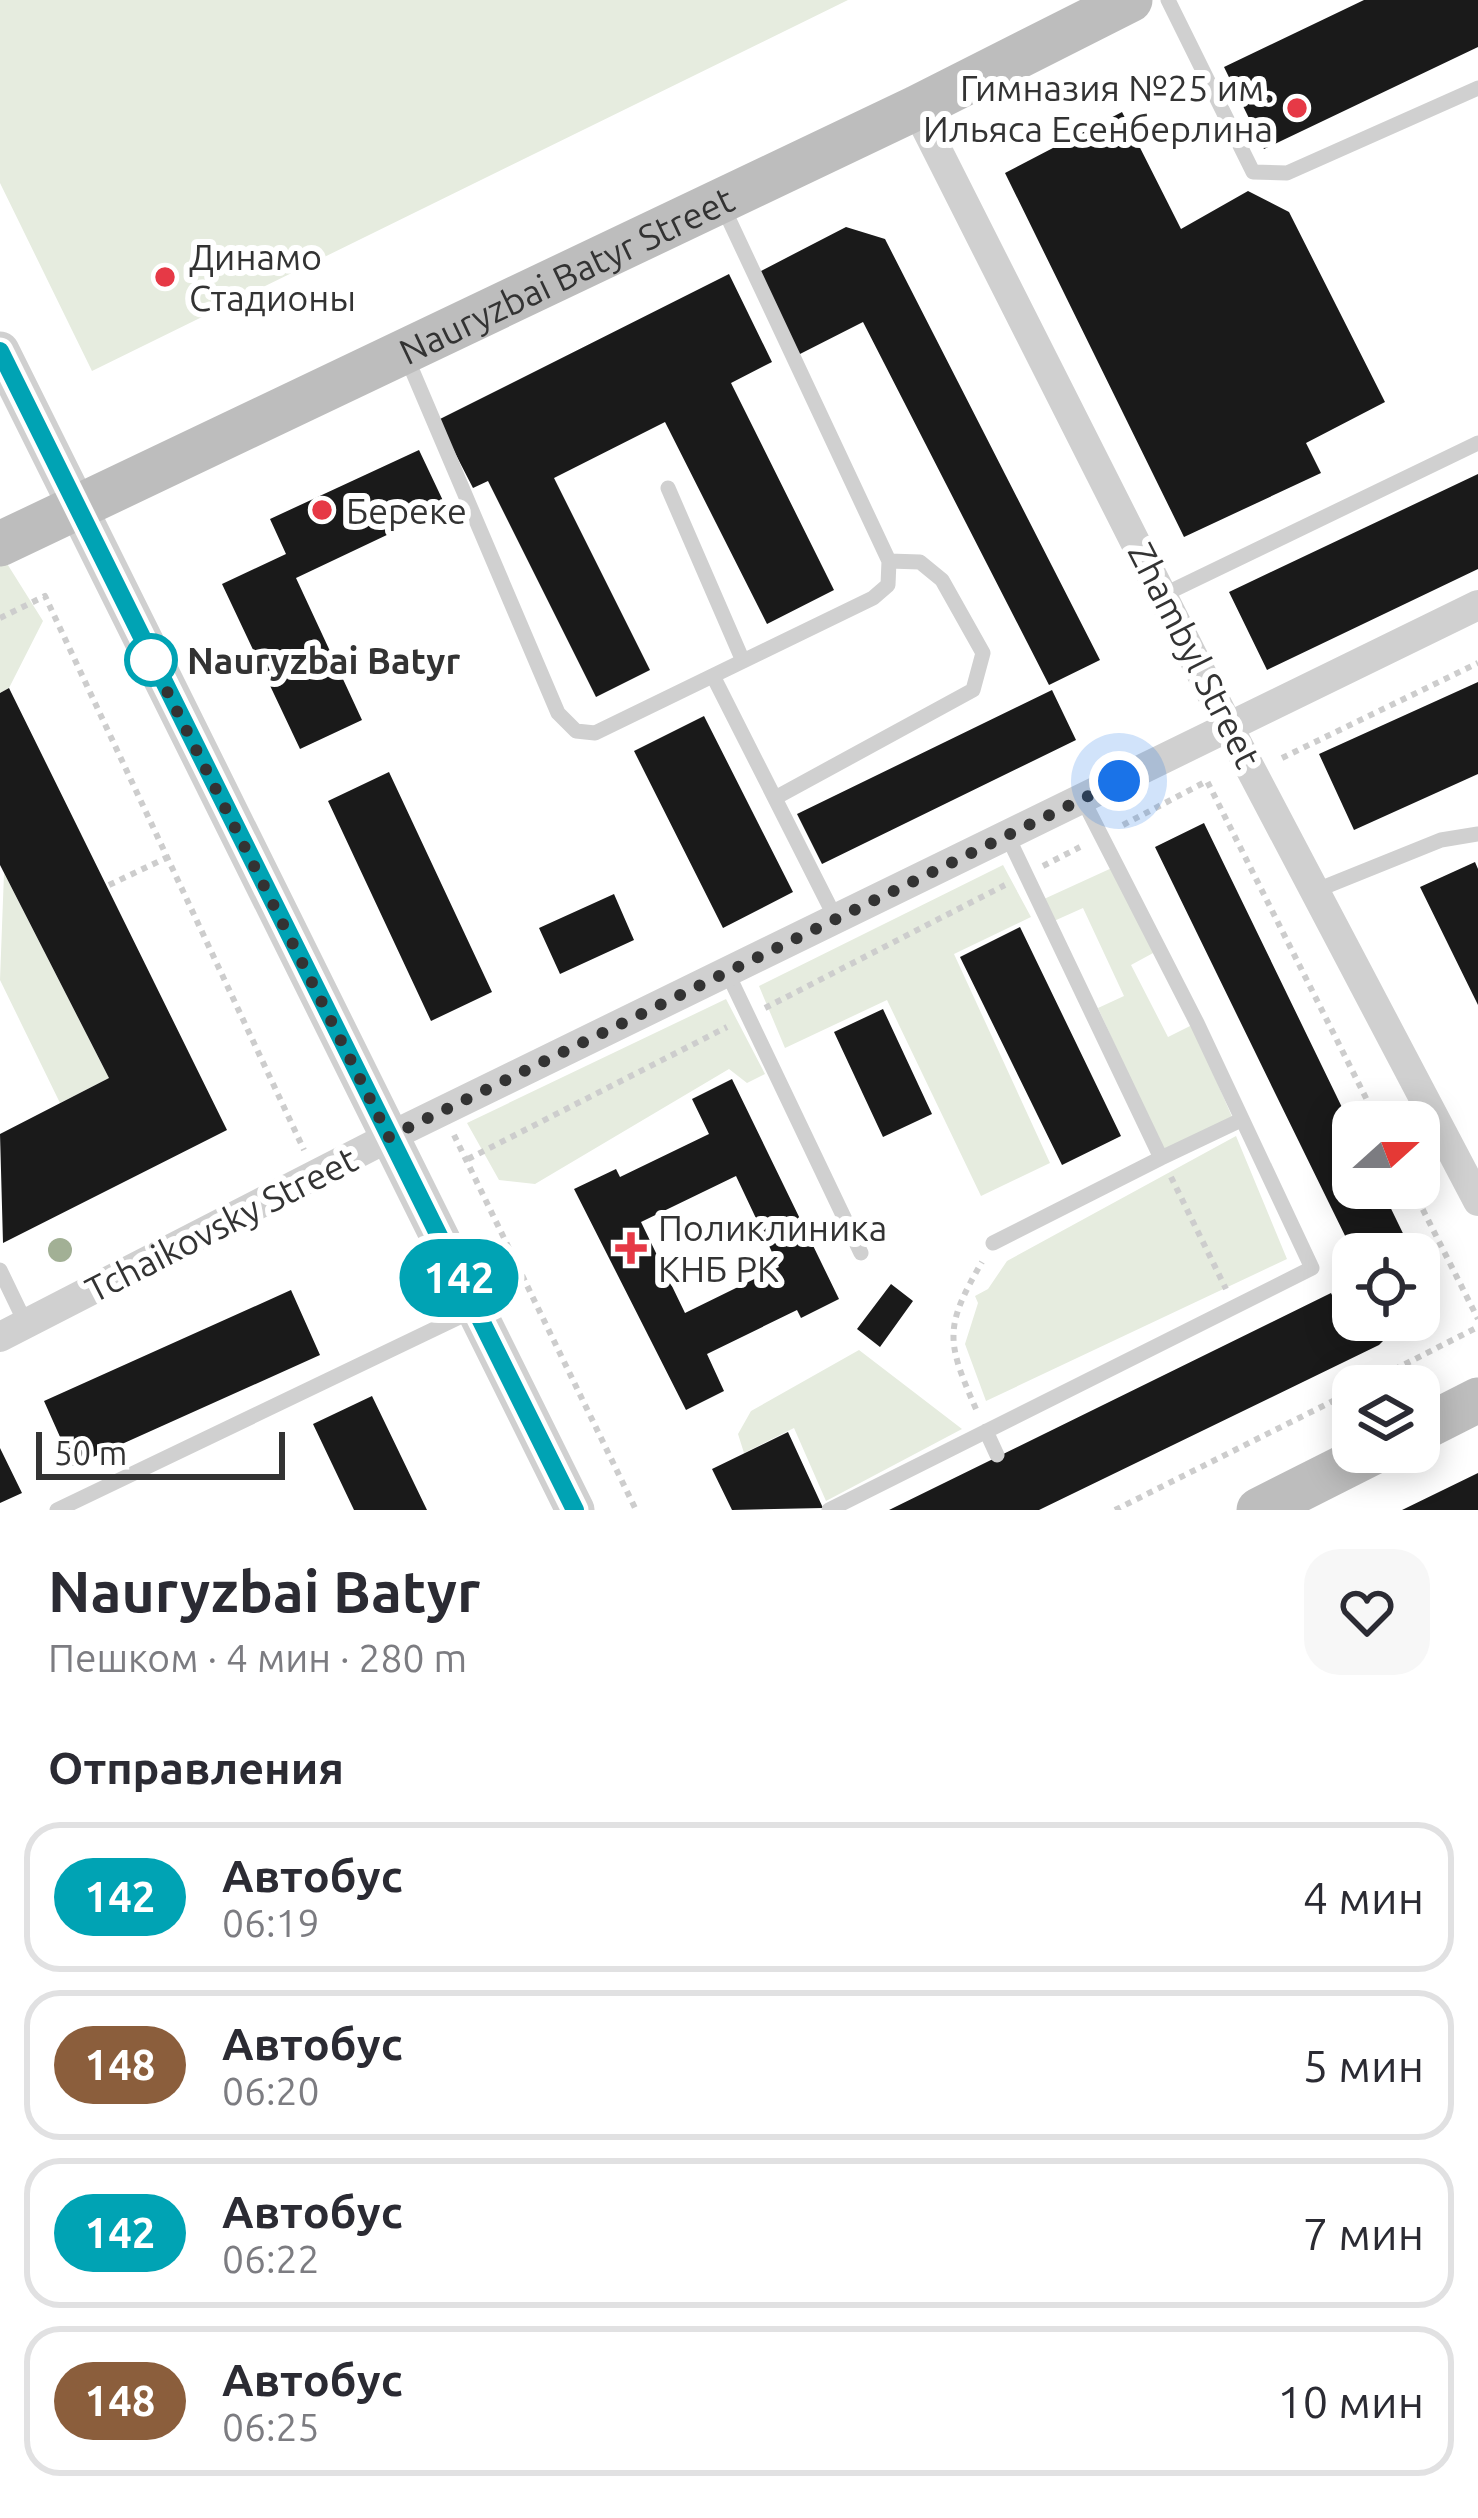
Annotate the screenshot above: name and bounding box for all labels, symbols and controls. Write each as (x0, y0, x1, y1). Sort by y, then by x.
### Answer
place label: Гимназия №25 им. Ильяса Есенберлина (923, 67, 1273, 149)
marker: Гимназия №25 им. Ильяса Есенберлина (1284, 95, 1310, 121)
street label: Nauryzbai Batyr Street (392, 178, 740, 372)
place label: Динамо Стадионы (189, 236, 356, 318)
marker: Динамо Стадионы (152, 264, 178, 290)
place label: Береке (346, 490, 467, 531)
marker: Береке (309, 497, 335, 523)
street label: Zhambyl Street (1121, 536, 1269, 774)
marker: Nauryzbai Batyr (126, 635, 176, 685)
place label: Nauryzbai Batyr (187, 640, 460, 681)
your location (1089, 751, 1149, 811)
north arrow (1332, 1101, 1440, 1209)
map controls (1332, 1101, 1440, 1473)
street label: Tchaikovsky Street (79, 1138, 363, 1310)
place label: Поликлиника КНБ РК (658, 1207, 887, 1289)
marker: Поликлиника КНБ РК (615, 1232, 647, 1264)
button: locate (1332, 1233, 1440, 1341)
line badge: 142 (390, 1239, 528, 1317)
text: 142 (423, 1254, 495, 1301)
button: layers (1332, 1365, 1440, 1473)
scale bar (36, 1426, 285, 1479)
text: 50 m (54, 1434, 127, 1471)
button: heart (1304, 1549, 1430, 1675)
text: Nauryzbai Batyr (48, 1559, 481, 1623)
text: Пешком · 4 мин · 280 m (48, 1636, 467, 1679)
text: Отправления (48, 1742, 344, 1793)
text: Автобус (222, 1850, 403, 1901)
text: 4 мин (1303, 1872, 1424, 1923)
text: 142 (84, 1873, 156, 1920)
text: 06:19 (222, 1901, 320, 1944)
text: Автобус (222, 2018, 403, 2069)
text: 5 мин (1303, 2040, 1424, 2091)
text: 148 (84, 2041, 156, 2088)
text: 06:20 (222, 2069, 320, 2112)
text: Автобус (222, 2186, 403, 2237)
text: 7 мин (1303, 2208, 1424, 2259)
text: 142 (84, 2209, 156, 2256)
text: 06:22 (222, 2237, 320, 2280)
text: Автобус (222, 2354, 403, 2405)
text: 10 мин (1277, 2376, 1424, 2427)
text: 148 (84, 2377, 156, 2424)
text: 06:25 (222, 2405, 320, 2448)

